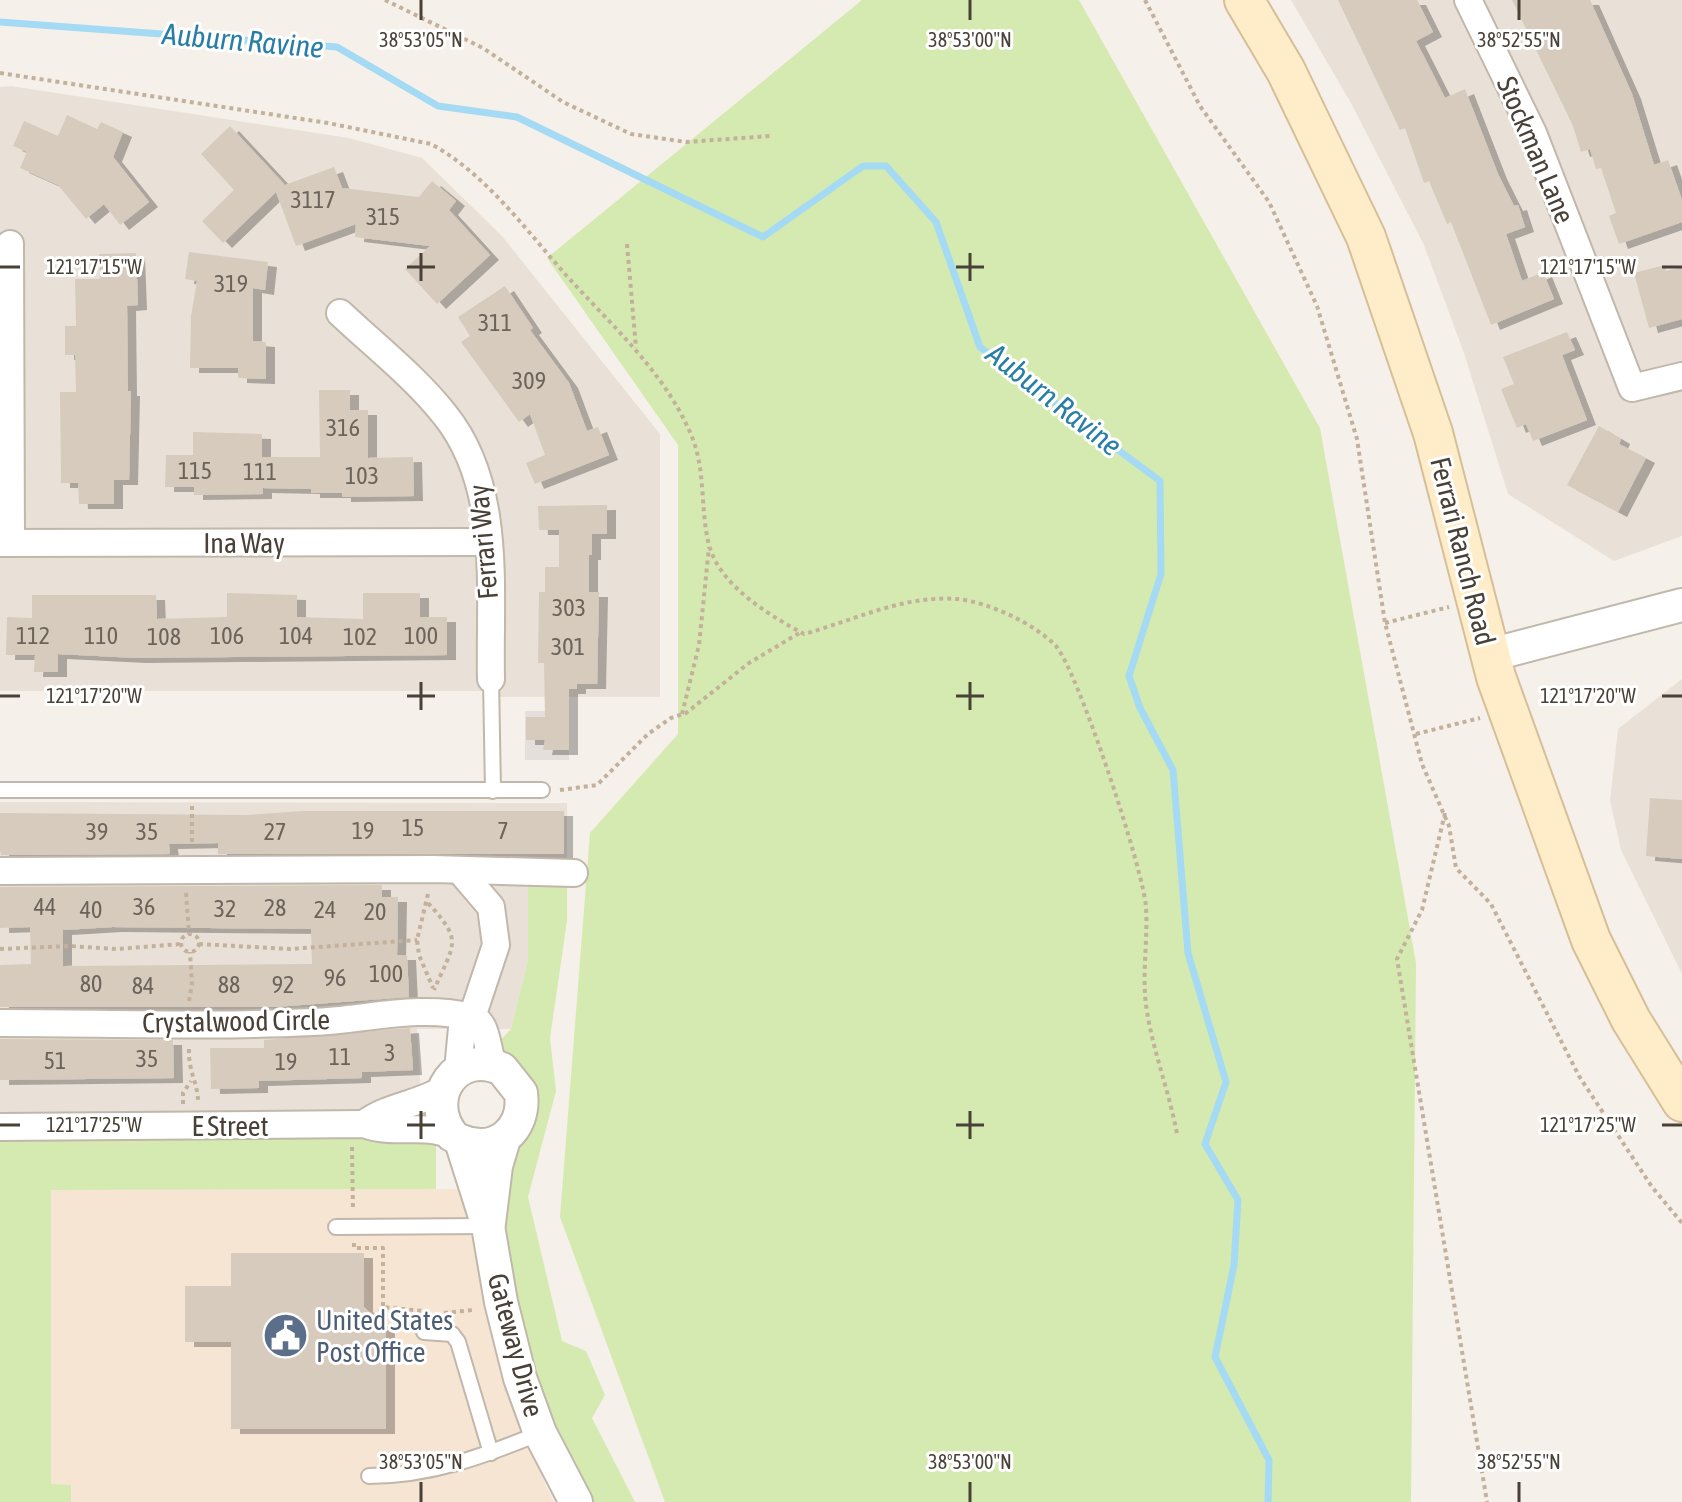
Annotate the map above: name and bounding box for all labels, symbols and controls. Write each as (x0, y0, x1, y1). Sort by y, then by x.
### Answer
water label: Auburn Ravine (160, 16, 325, 64)
text: 38°53'05"N (379, 28, 463, 51)
text: 38°53'00"N (928, 28, 1012, 51)
text: 38°52'55"N (1477, 28, 1561, 51)
street label: Stockman Lane (1491, 72, 1581, 228)
house number: 3117 (290, 186, 336, 213)
house number: 315 (366, 203, 400, 230)
text: 121°17'15"W (46, 255, 142, 278)
text: 121°17'15"W (1540, 255, 1636, 278)
house number: 319 (214, 270, 248, 297)
house number: 311 (478, 309, 512, 336)
water label: Auburn Ravine (980, 335, 1129, 462)
house number: 309 (512, 367, 546, 394)
house number: 316 (326, 414, 360, 441)
street label: Ferrari Ranch Road (1424, 454, 1502, 648)
house number: 115 (178, 457, 212, 484)
house number: 111 (243, 458, 277, 485)
house number: 103 (345, 462, 379, 489)
street label: Ferrari Way (462, 483, 504, 601)
street label: Ina Way (203, 527, 285, 559)
house number: 303 (552, 594, 586, 621)
house number: 112 (16, 622, 50, 649)
house number: 110 (84, 622, 118, 649)
house number: 106 (210, 622, 244, 649)
house number: 104 (279, 622, 313, 649)
house number: 100 (404, 622, 438, 649)
house number: 108 (147, 623, 181, 650)
house number: 102 (343, 623, 377, 650)
house number: 301 (551, 633, 585, 660)
text: 121°17'20"W (46, 684, 142, 707)
text: 121°17'20"W (1540, 684, 1636, 707)
house number: 15 (402, 814, 424, 841)
house number: 19 (352, 817, 374, 844)
house number: 7 (497, 817, 509, 844)
house number: 39 (86, 818, 108, 845)
house number: 35 (136, 818, 158, 845)
house number: 27 (264, 818, 286, 845)
house number: 44 (34, 893, 56, 920)
house number: 36 (133, 893, 155, 920)
house number: 28 (264, 894, 286, 921)
house number: 32 (214, 895, 236, 922)
house number: 40 (80, 896, 102, 923)
house number: 24 (314, 896, 336, 923)
house number: 20 (364, 898, 386, 925)
house number: 100 (369, 960, 403, 987)
house number: 96 (324, 964, 346, 991)
house number: 80 (80, 970, 102, 997)
house number: 88 (218, 971, 240, 998)
house number: 92 (272, 971, 294, 998)
house number: 84 (132, 972, 154, 999)
street label: Crystalwood Circle (142, 1003, 330, 1039)
house number: 3 (384, 1039, 396, 1066)
house number: 11 (329, 1043, 351, 1070)
house number: 35 (136, 1045, 158, 1072)
house number: 51 (44, 1047, 66, 1074)
house number: 19 (275, 1048, 297, 1075)
street label: E Street (191, 1110, 269, 1142)
text: 121°17'25"W (46, 1113, 142, 1136)
text: 121°17'25"W (1540, 1113, 1636, 1136)
street label: Gateway Drive (481, 1270, 551, 1420)
place label: United States Post Office (316, 1304, 453, 1368)
public building icon: United States Post Office (261, 1312, 309, 1360)
text: 38°53'05"N (379, 1450, 463, 1473)
text: 38°53'00"N (928, 1450, 1012, 1473)
text: 38°52'55"N (1477, 1450, 1561, 1473)

